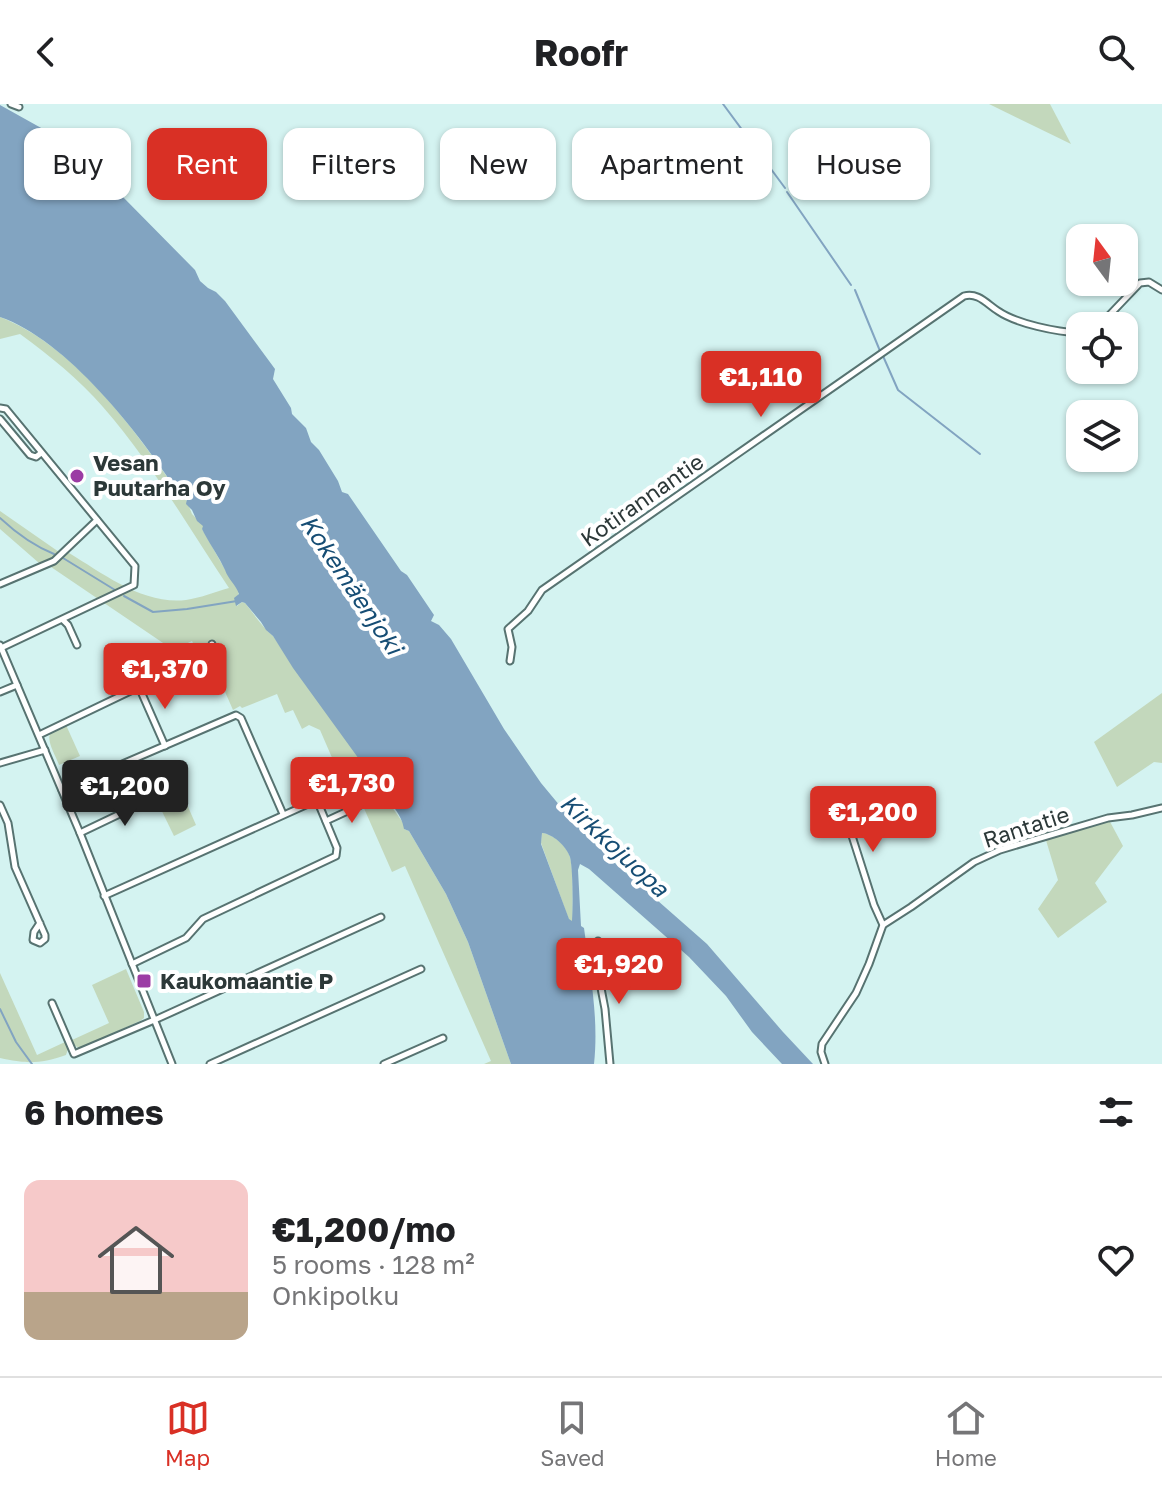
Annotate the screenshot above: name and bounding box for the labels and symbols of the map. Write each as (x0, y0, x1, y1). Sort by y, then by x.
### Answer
north arrow (1066, 224, 1138, 296)
pin: €1,110 (696, 351, 826, 419)
street label: Kotirannantie (575, 447, 708, 552)
place label: Vesan Puutarha Oy (93, 449, 226, 501)
marker: Vesan Puutarha Oy (68, 467, 86, 485)
water label: Kokemäenjoki (294, 509, 411, 662)
pin: €1,370 (100, 643, 230, 711)
pin: €1,730 (287, 757, 417, 825)
pin: €1,200 (60, 760, 190, 828)
pin: €1,200 (808, 786, 938, 854)
water label: Kirkkojuopa (554, 788, 676, 904)
street label: Rantatie (979, 800, 1072, 853)
pin: €1,920 (554, 938, 684, 1006)
place label: Kaukomaantie P (160, 967, 333, 994)
marker: Kaukomaantie P (135, 972, 153, 990)

